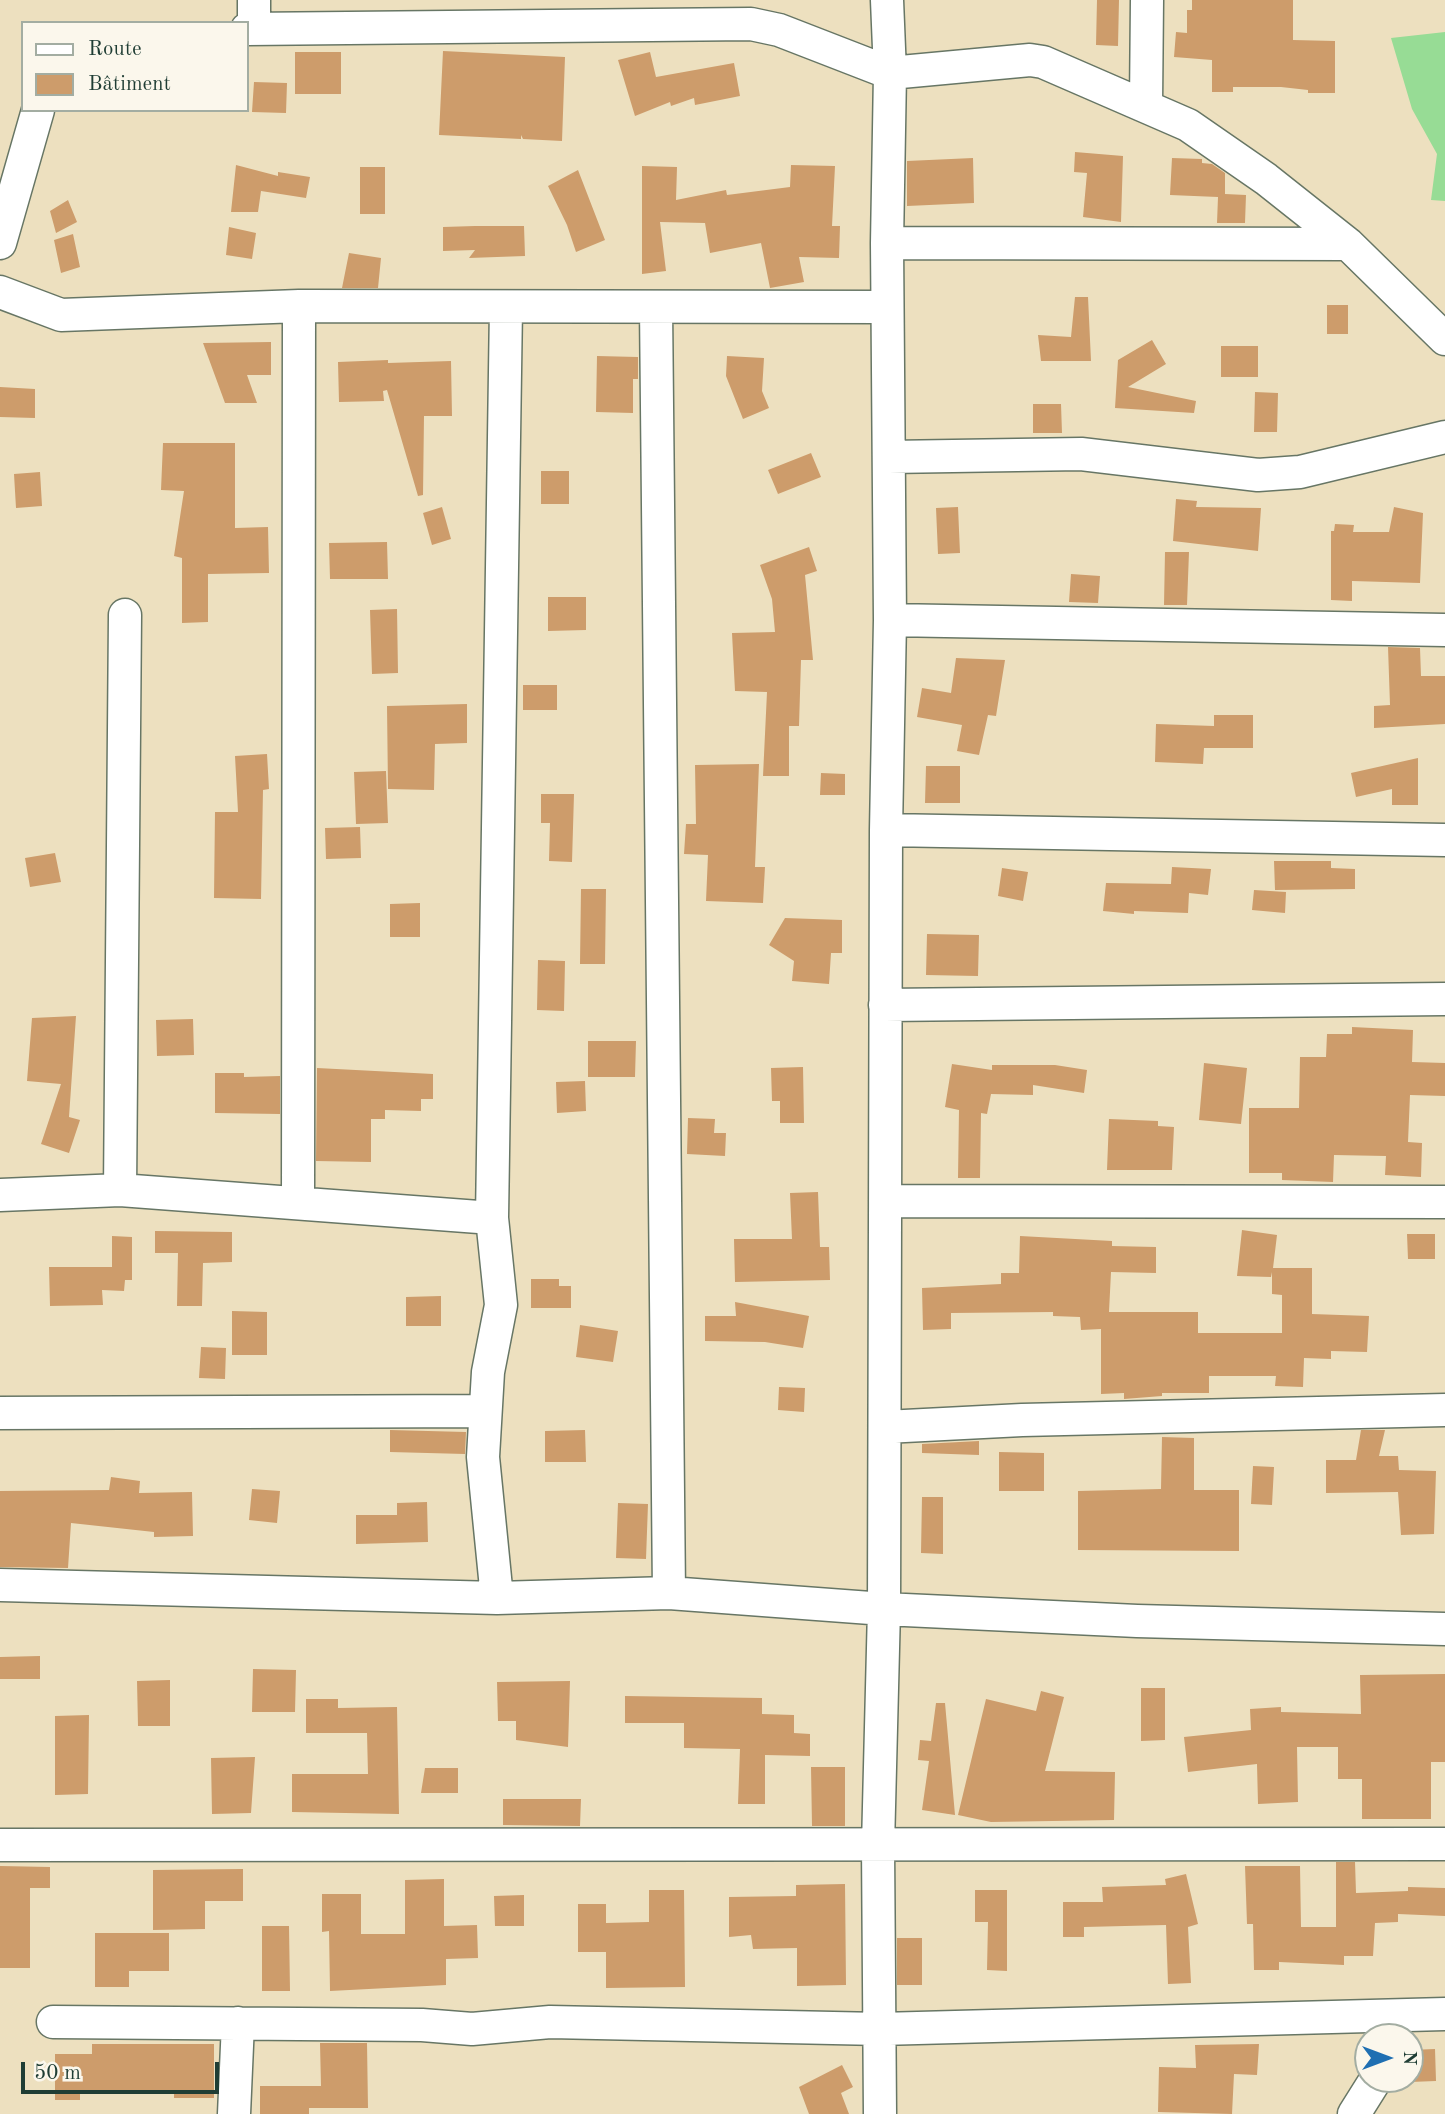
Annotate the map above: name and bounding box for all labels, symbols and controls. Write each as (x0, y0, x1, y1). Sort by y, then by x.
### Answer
legend (21, 21, 248, 112)
text: Route (88, 39, 142, 60)
text: Bâtiment (88, 74, 171, 95)
north arrow (1354, 2023, 1424, 2093)
scale bar (24, 2048, 222, 2092)
text: N (1399, 2051, 1418, 2065)
text: 50 m (34, 2063, 81, 2084)

